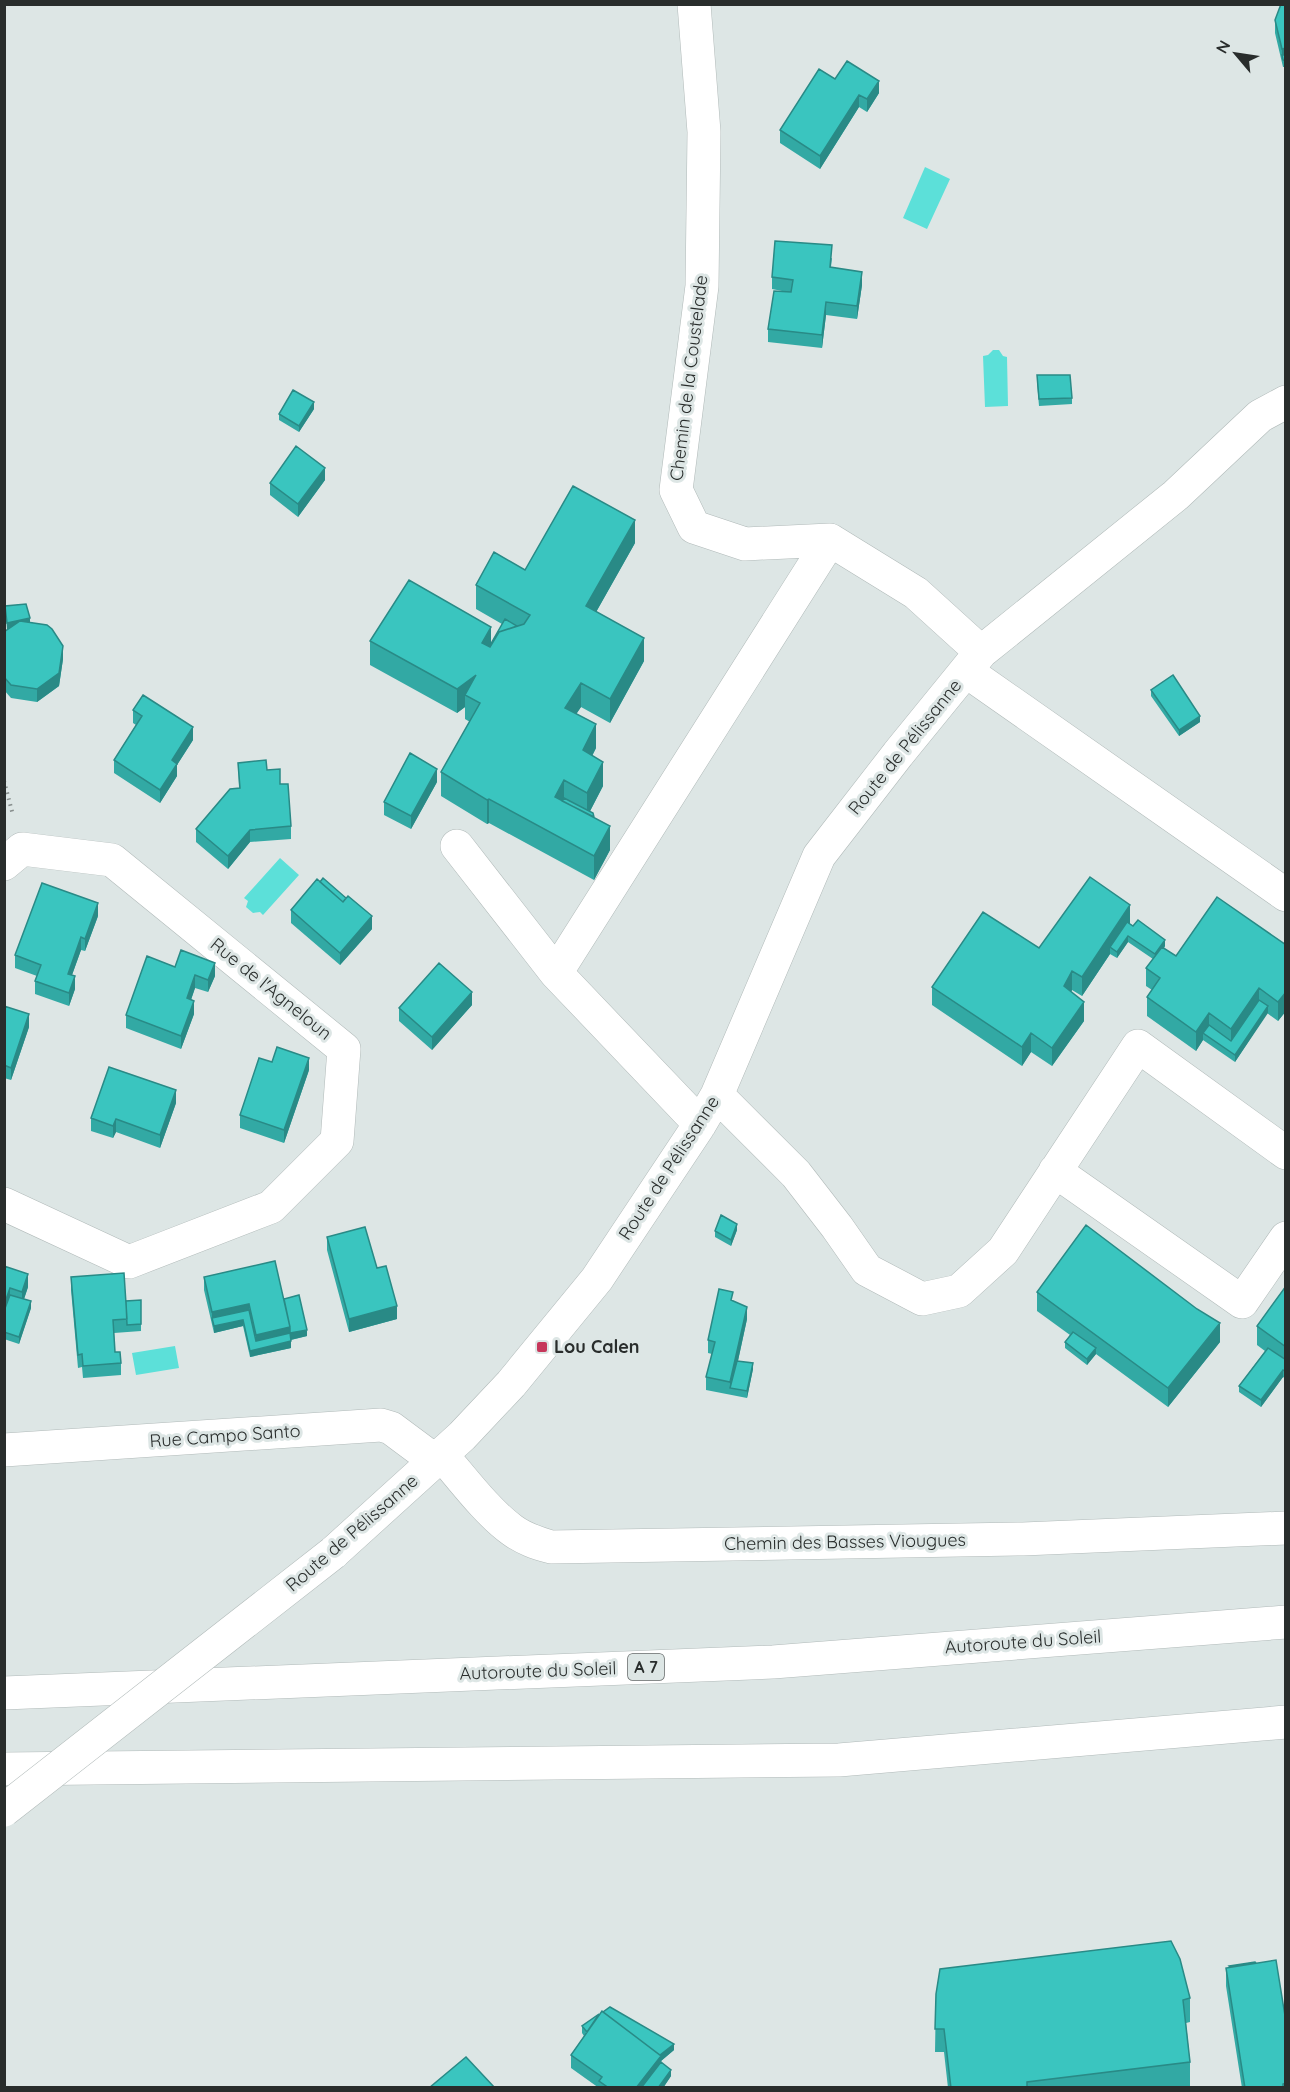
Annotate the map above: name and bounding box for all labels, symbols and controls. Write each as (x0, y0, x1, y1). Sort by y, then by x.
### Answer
north arrow (1206, 24, 1266, 84)
text: N (1211, 37, 1234, 57)
street label: Chemin de la Coustelade (664, 274, 713, 482)
street label: Route de Pélissanne (843, 674, 966, 819)
street label: Rue de l'Agneloun (206, 933, 337, 1045)
street label: Route de Pélissanne (613, 1091, 724, 1244)
place label: Lou Calen (554, 1335, 640, 1358)
marker: Lou Calen (535, 1340, 549, 1354)
street label: Rue Campo Santo (149, 1419, 301, 1452)
street label: Route de Pélissanne (281, 1469, 423, 1596)
street label: Chemin des Basses Viougues (724, 1528, 966, 1555)
street label: Autoroute du Soleil (944, 1625, 1102, 1658)
road number: A 7 (628, 1654, 664, 1680)
street label: Autoroute du Soleil (459, 1656, 617, 1685)

